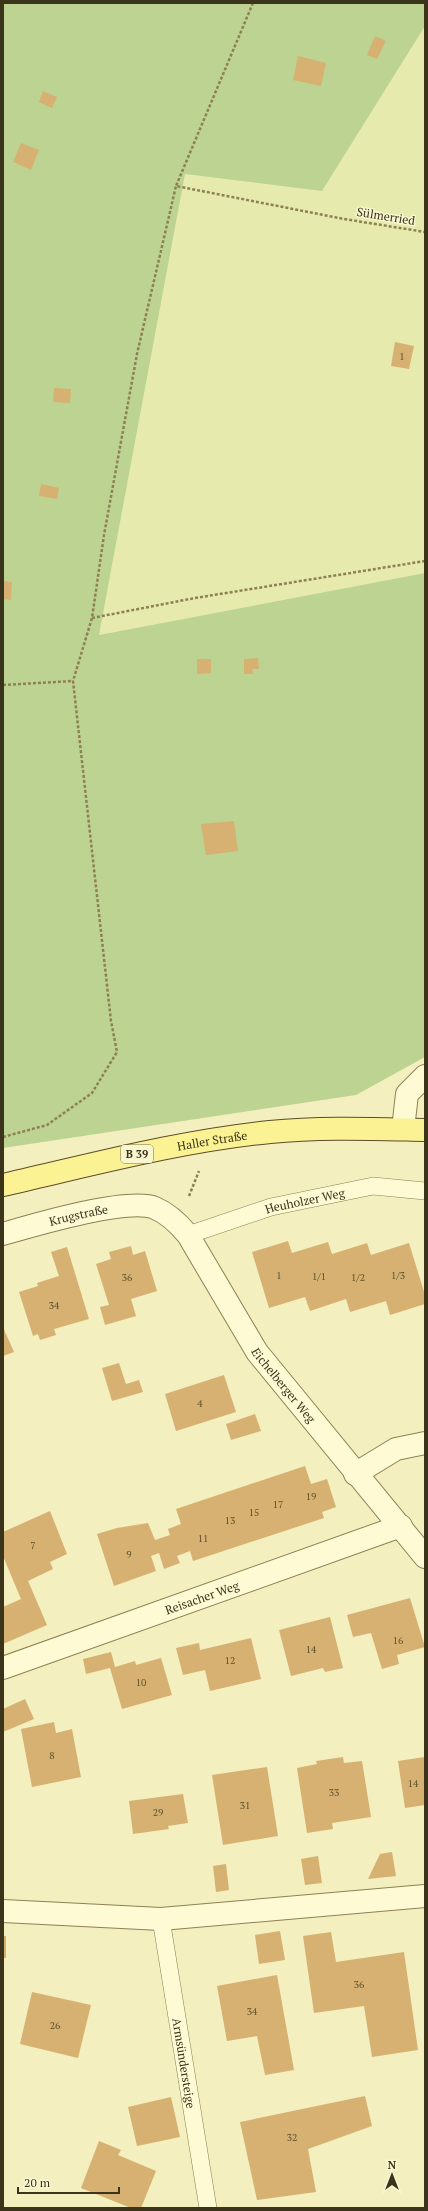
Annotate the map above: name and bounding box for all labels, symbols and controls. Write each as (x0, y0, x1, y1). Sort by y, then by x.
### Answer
street label: Sülmerried (356, 204, 417, 228)
house number: 1 (399, 350, 405, 363)
street label: Haller Straße (176, 1127, 248, 1153)
road number: B 39 (121, 1145, 153, 1163)
street label: Heuholzer Weg (263, 1184, 347, 1216)
street label: Krugstraße (47, 1201, 109, 1228)
house number: 1 (276, 1269, 282, 1282)
house number: 1/3 (391, 1269, 405, 1282)
house number: 1/1 (312, 1270, 326, 1283)
house number: 36 (122, 1271, 133, 1284)
house number: 1/2 (351, 1271, 365, 1284)
house number: 34 (49, 1299, 60, 1312)
street label: Eichelberger Weg (249, 1345, 320, 1426)
house number: 4 (197, 1397, 203, 1410)
house number: 19 (306, 1490, 316, 1503)
house number: 17 (273, 1498, 283, 1511)
house number: 15 (249, 1506, 259, 1519)
house number: 13 (225, 1514, 235, 1527)
house number: 11 (198, 1532, 208, 1545)
house number: 7 (30, 1539, 36, 1552)
house number: 9 (126, 1548, 132, 1561)
street label: Reisacher Weg (163, 1577, 241, 1617)
house number: 16 (393, 1634, 404, 1647)
house number: 14 (306, 1643, 317, 1656)
house number: 12 (225, 1654, 235, 1667)
house number: 10 (136, 1676, 146, 1689)
house number: 8 (49, 1749, 55, 1762)
house number: 14 (408, 1777, 419, 1790)
house number: 33 (329, 1786, 339, 1799)
house number: 31 (240, 1799, 250, 1812)
house number: 29 (153, 1806, 163, 1819)
house number: 36 (354, 1978, 365, 1991)
house number: 34 (247, 2005, 258, 2018)
street label: Armsündersteige (170, 2017, 199, 2109)
house number: 26 (50, 2019, 61, 2032)
house number: 32 (287, 2131, 297, 2144)
north arrow (372, 2155, 412, 2195)
text: N (388, 2158, 397, 2172)
scale bar (18, 2169, 119, 2195)
text: 20 m (24, 2175, 51, 2190)

